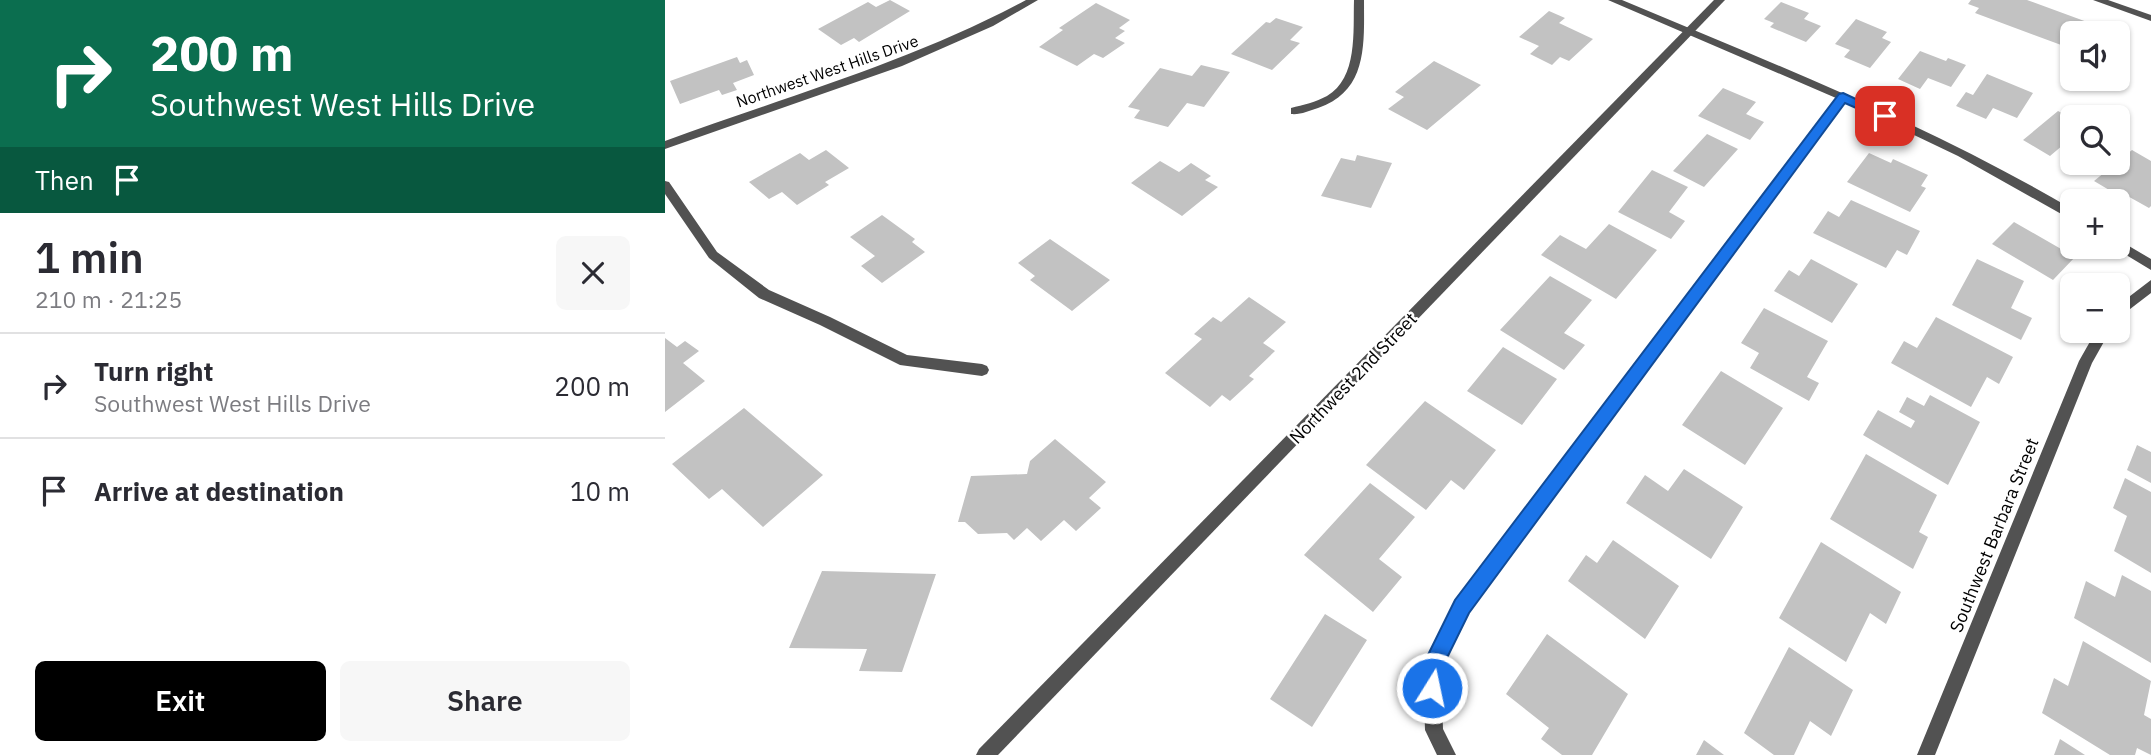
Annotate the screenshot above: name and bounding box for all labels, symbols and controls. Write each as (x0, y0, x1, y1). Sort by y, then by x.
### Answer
text: 200 m (150, 21, 294, 84)
map controls (2060, 21, 2130, 343)
button: sound (2060, 21, 2130, 91)
icon: right (35, 28, 126, 119)
street label: Northwest West Hills Drive (733, 30, 921, 112)
text: Southwest West Hills Drive (150, 83, 535, 125)
pin (1855, 86, 1915, 146)
icon: arrive (1866, 97, 1904, 135)
button: search (2060, 105, 2130, 175)
icon: arrive (108, 161, 146, 199)
text: Then (35, 163, 94, 197)
button: + (2060, 189, 2130, 259)
text: 1 min (35, 230, 144, 285)
button: close (556, 236, 630, 310)
button: − (2060, 273, 2130, 343)
text: 210 m · 21:25 (35, 284, 182, 314)
street label: Northwest 2nd Street (1284, 307, 1422, 449)
text: Turn right (94, 354, 213, 388)
icon: right (35, 367, 73, 405)
text: 200 m (554, 369, 630, 403)
text: Southwest West Hills Drive (94, 388, 371, 418)
street label: Southwest Barbara Street (1944, 434, 2044, 636)
icon: arrive (35, 472, 73, 510)
text: Arrive at destination (94, 474, 344, 508)
text: 10 m (570, 474, 630, 508)
position arrow (1395, 651, 1469, 725)
button: Exit (35, 661, 326, 741)
button: Share (340, 661, 630, 741)

